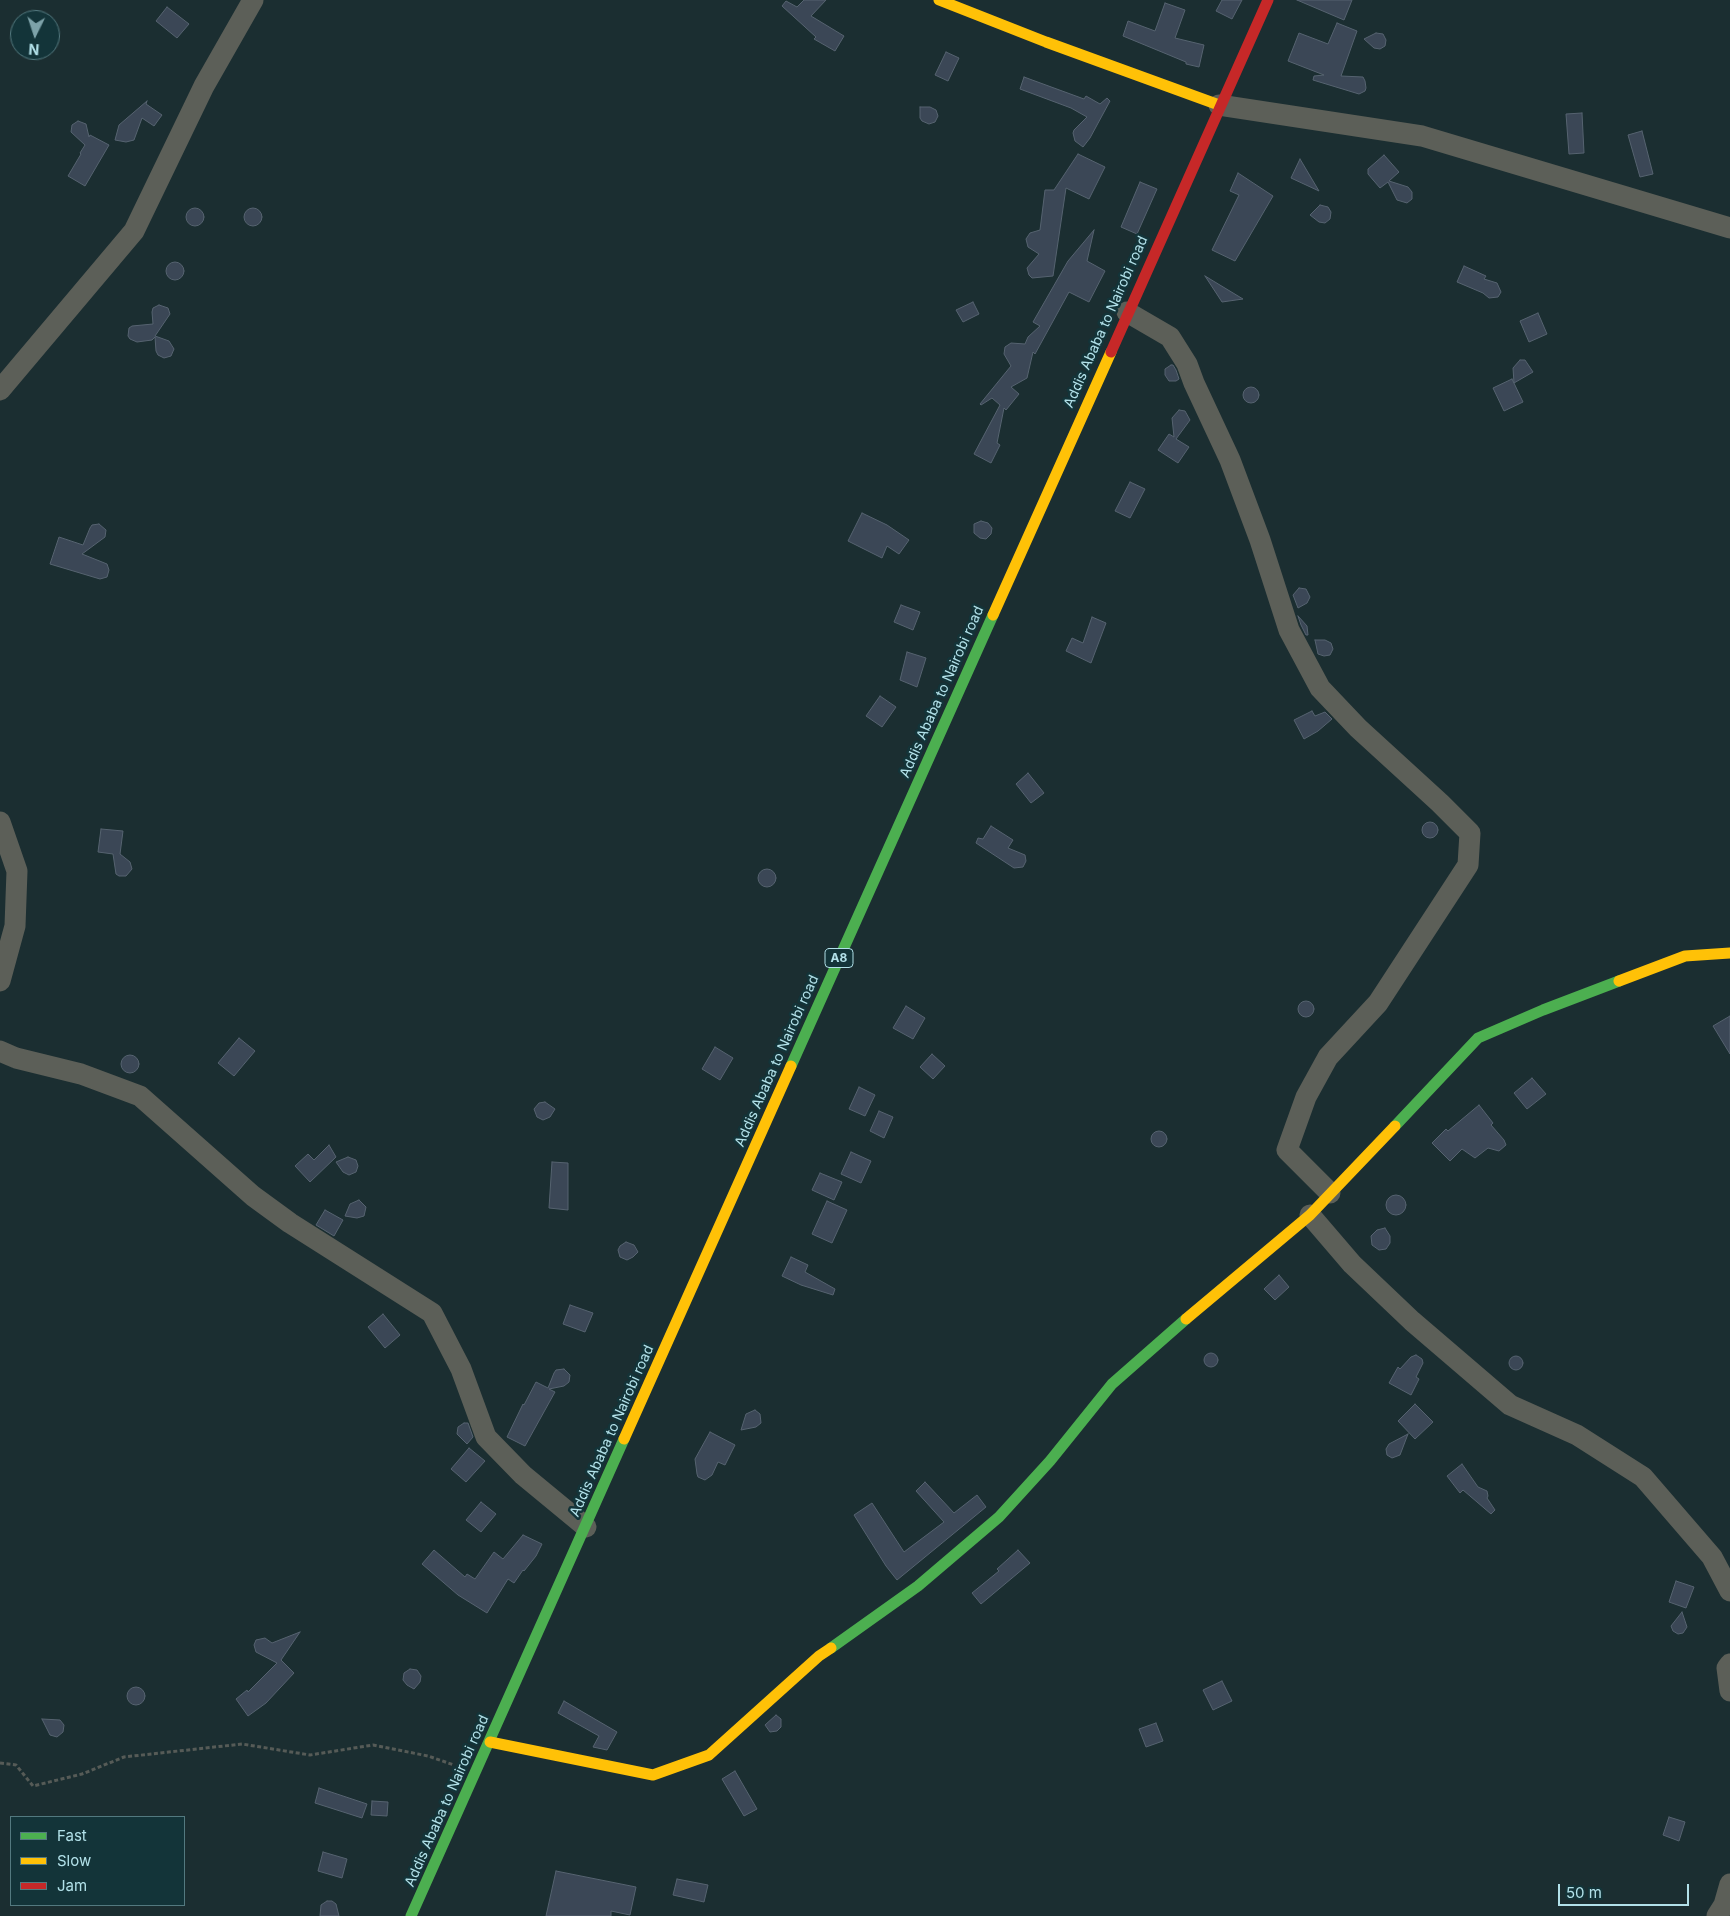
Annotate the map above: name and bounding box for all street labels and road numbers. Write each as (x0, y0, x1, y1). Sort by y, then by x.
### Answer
street label: Addis Ababa to Nairobi road (1060, 234, 1152, 410)
street label: Addis Ababa to Nairobi road (896, 604, 988, 780)
road number: A8 (825, 948, 853, 968)
street label: Addis Ababa to Nairobi road (731, 973, 823, 1149)
street label: Addis Ababa to Nairobi road (566, 1343, 658, 1519)
street label: Addis Ababa to Nairobi road (401, 1713, 493, 1889)

